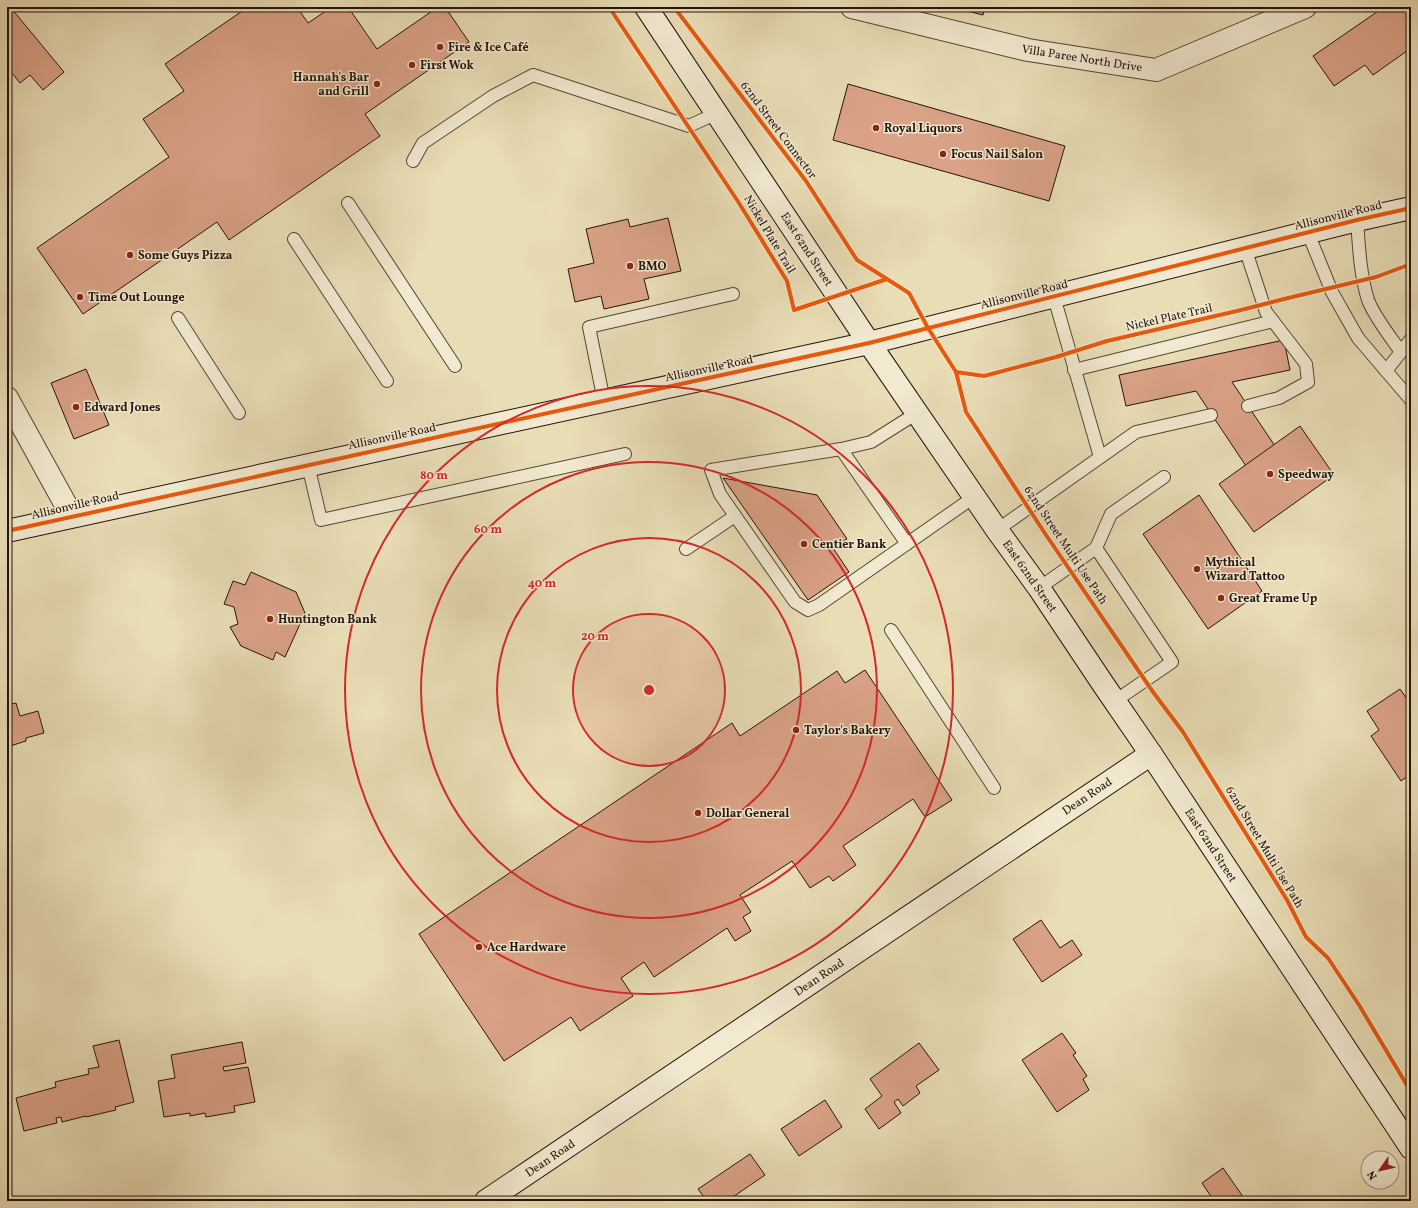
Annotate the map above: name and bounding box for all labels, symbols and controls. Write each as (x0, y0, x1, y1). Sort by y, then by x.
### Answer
place label: Fire & Ice Café (448, 40, 529, 56)
marker: Fire & Ice Café (435, 42, 445, 52)
street label: Villa Paree North Drive (1020, 42, 1144, 76)
place label: First Wok (420, 58, 474, 74)
marker: First Wok (407, 60, 417, 70)
place label: Hannah's Bar and Grill (293, 70, 369, 100)
marker: Hannah's Bar and Grill (372, 79, 382, 89)
street label: 62nd Street Connector (736, 79, 820, 182)
place label: Royal Liquors (884, 121, 963, 137)
marker: Royal Liquors (871, 123, 881, 133)
place label: Focus Nail Salon (951, 147, 1043, 163)
marker: Focus Nail Salon (938, 149, 948, 159)
street label: Nickel Plate Trail (739, 192, 799, 277)
street label: Allisonville Road (1293, 197, 1384, 235)
street label: East 62nd Street (776, 209, 836, 290)
place label: Some Guys Pizza (138, 248, 233, 264)
marker: Some Guys Pizza (125, 250, 135, 260)
place label: BMO (638, 259, 666, 275)
marker: BMO (625, 261, 635, 271)
street label: Allisonville Road (979, 276, 1070, 314)
place label: Time Out Lounge (88, 290, 185, 306)
marker: Time Out Lounge (75, 292, 85, 302)
street label: Nickel Plate Trail (1124, 300, 1215, 336)
street label: Allisonville Road (664, 352, 755, 386)
place label: Edward Jones (84, 400, 161, 416)
marker: Edward Jones (71, 402, 81, 412)
street label: Allisonville Road (347, 420, 438, 454)
place label: Speedway (1278, 467, 1334, 483)
text: 80 m (420, 468, 448, 484)
marker: Speedway (1265, 469, 1275, 479)
street label: 62nd Street Multi Use Path (1019, 483, 1111, 608)
street label: Allisonville Road (30, 488, 121, 524)
text: 60 m (474, 522, 502, 538)
place label: Centier Bank (812, 537, 887, 553)
street label: East 62nd Street (998, 537, 1060, 616)
marker: Centier Bank (799, 539, 809, 549)
place label: Mythical Wizard Tattoo (1205, 555, 1285, 585)
marker: Mythical Wizard Tattoo (1192, 564, 1202, 574)
text: 40 m (528, 576, 557, 592)
place label: Great Frame Up (1229, 591, 1318, 607)
marker: Great Frame Up (1216, 593, 1226, 603)
place label: Huntington Bank (278, 612, 378, 628)
marker: Huntington Bank (265, 614, 275, 624)
text: 20 m (581, 629, 609, 645)
centre of rings (642, 683, 656, 697)
place label: Taylor's Bakery (804, 723, 891, 739)
marker: Taylor's Bakery (791, 725, 801, 735)
street label: Dean Road (1059, 774, 1116, 819)
street label: 62nd Street Multi Use Path (1221, 784, 1307, 911)
street label: East 62nd Street (1180, 805, 1240, 886)
place label: Dollar General (706, 806, 789, 822)
marker: Dollar General (693, 808, 703, 818)
place label: Ace Hardware (487, 940, 566, 956)
marker: Ace Hardware (474, 942, 484, 952)
street label: Dean Road (791, 955, 848, 1000)
street label: Dean Road (522, 1136, 579, 1181)
north arrow (1360, 1150, 1400, 1190)
text: N (1364, 1167, 1381, 1182)

